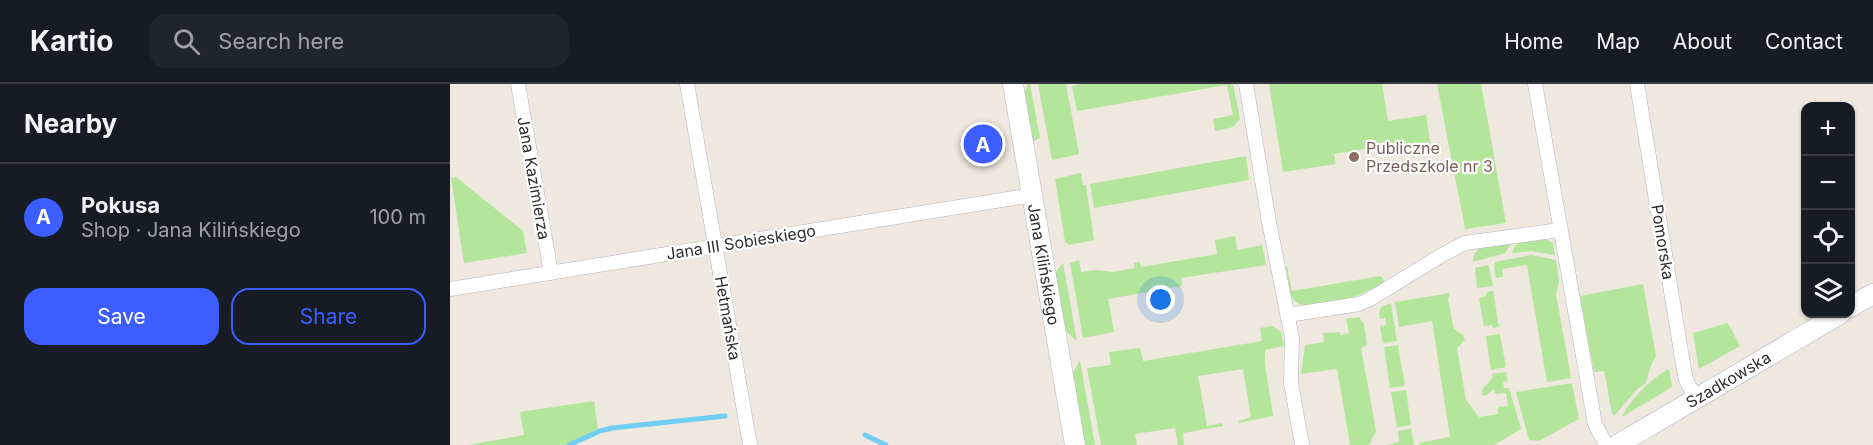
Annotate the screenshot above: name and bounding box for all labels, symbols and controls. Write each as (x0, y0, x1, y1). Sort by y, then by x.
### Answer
search box (149, 14, 569, 68)
text: Kartio (30, 24, 113, 58)
icon: search (170, 25, 203, 58)
text: Search here (218, 28, 344, 54)
text: Home (1504, 29, 1563, 54)
text: Map (1596, 29, 1640, 54)
text: About (1673, 29, 1732, 54)
text: Contact (1765, 29, 1843, 54)
map controls (1801, 102, 1855, 318)
button: + (1801, 102, 1855, 156)
text: Nearby (24, 108, 117, 139)
street label: Jana Kazimierza (513, 115, 555, 241)
pin: A (964, 122, 1002, 166)
place label: Publiczne Przedszkole nr 3 (1366, 138, 1493, 176)
marker: Publiczne Przedszkole nr 3 (1347, 150, 1361, 164)
button: − (1801, 156, 1855, 210)
text: Pokusa (81, 192, 160, 218)
street label: Jana Kilińskiego (1024, 202, 1064, 327)
street label: Pomorska (1647, 203, 1679, 281)
text: A (36, 205, 51, 229)
text: 100 m (369, 205, 426, 229)
button: locate (1801, 210, 1855, 264)
text: Shop · Jana Kilińskiego (81, 218, 301, 242)
street label: Jana III Sobieskiego (665, 220, 817, 264)
button: layers (1801, 264, 1855, 318)
street label: Hetmańska (711, 274, 745, 362)
your location (1146, 285, 1175, 314)
button: Save (24, 288, 219, 345)
button: Share (231, 288, 426, 345)
street label: Szadkowska (1682, 347, 1774, 412)

